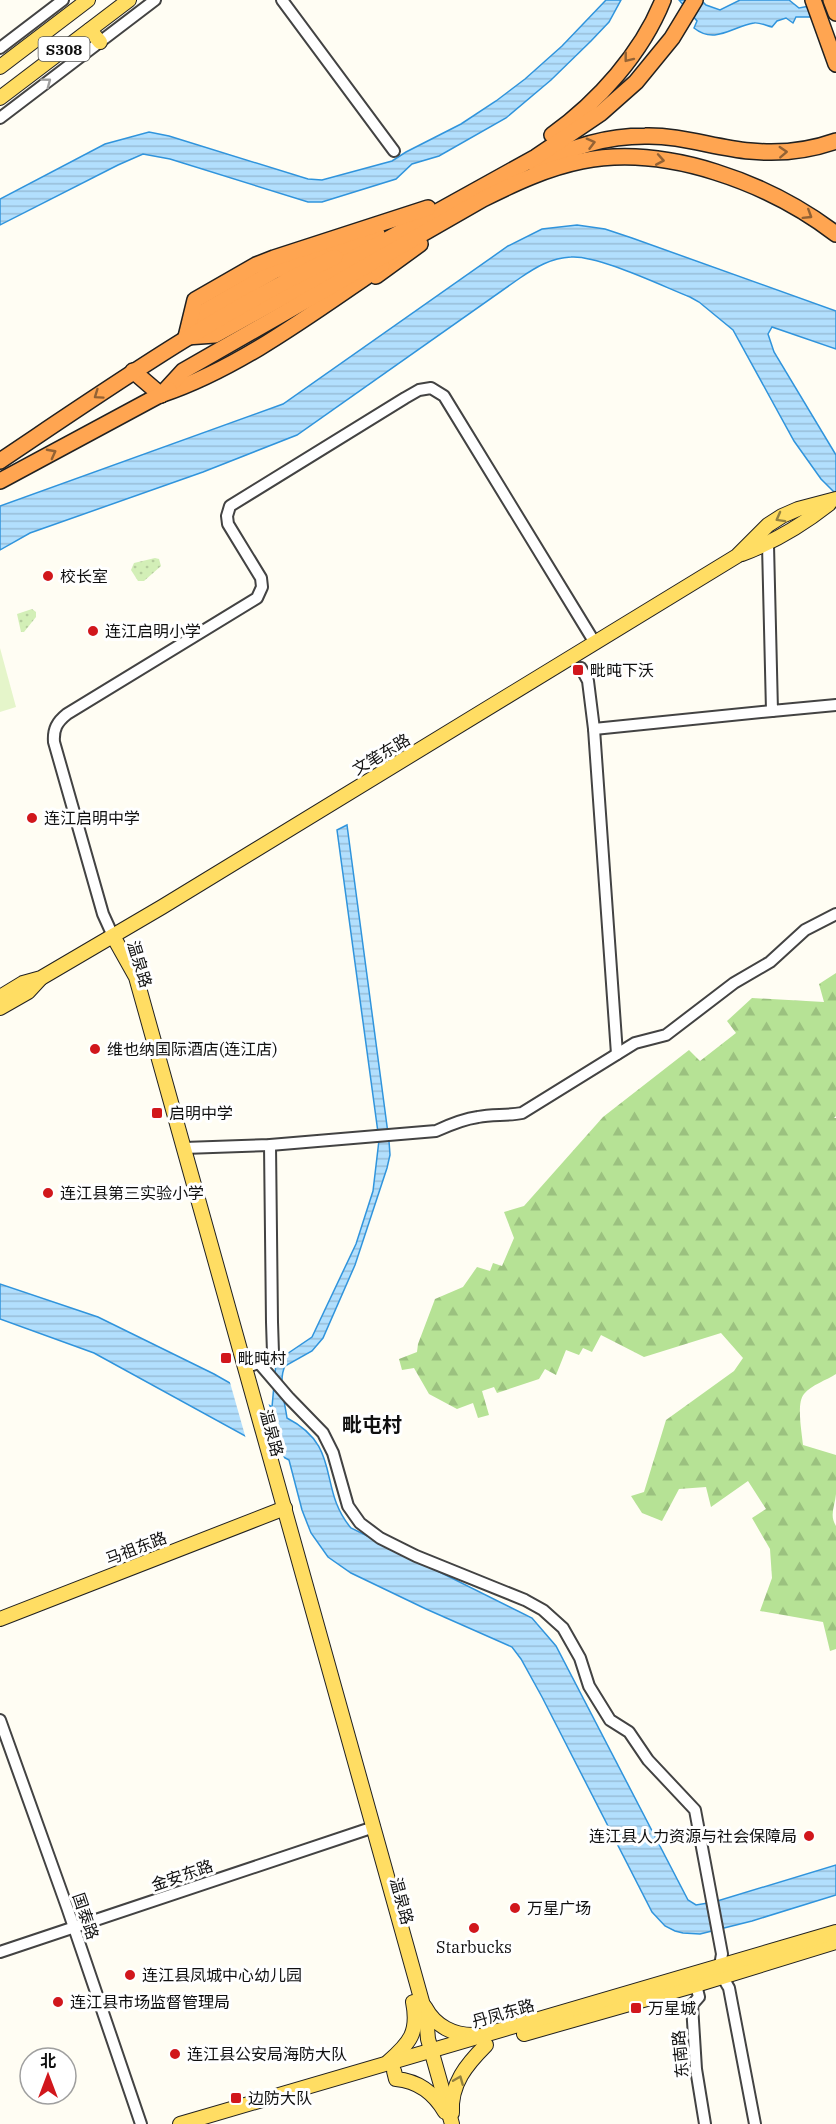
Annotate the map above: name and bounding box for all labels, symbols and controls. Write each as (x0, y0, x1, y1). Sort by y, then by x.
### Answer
road number: S308 (38, 37, 90, 61)
one-way arrow (625, 52, 636, 63)
one-way arrow (40, 79, 51, 90)
one-way arrow (585, 138, 595, 150)
one-way arrow (779, 145, 788, 158)
one-way arrow (654, 153, 664, 166)
one-way arrow (802, 208, 812, 220)
one-way arrow (94, 388, 105, 399)
one-way arrow (45, 449, 56, 460)
one-way arrow (776, 511, 786, 522)
place label: 校长室 (60, 566, 108, 586)
marker: 校长室 (41, 569, 55, 583)
place label: 连江启明小学 (105, 621, 201, 641)
marker: 连江启明小学 (86, 624, 100, 638)
place label: 毗旽下沃 (590, 660, 654, 680)
marker: 毗旽下沃 (571, 663, 585, 677)
street label: 文笔东路 (348, 729, 414, 779)
place label: 连江启明中学 (44, 808, 140, 828)
marker: 连江启明中学 (25, 811, 39, 825)
street label: 温泉路 (123, 938, 157, 990)
place label: 维也纳国际酒店(连江店) (107, 1039, 278, 1059)
marker: 维也纳国际酒店(连江店) (88, 1042, 102, 1056)
place label: 启明中学 (169, 1103, 233, 1123)
marker: 启明中学 (150, 1106, 164, 1120)
place label: 连江县第三实验小学 (60, 1183, 204, 1203)
marker: 连江县第三实验小学 (41, 1186, 55, 1200)
place label: 毗旽村 (238, 1348, 286, 1368)
marker: 毗旽村 (219, 1351, 233, 1365)
street label: 温泉路 (256, 1407, 288, 1459)
district label: 毗屯村 (342, 1411, 402, 1438)
street label: 马祖东路 (103, 1527, 169, 1569)
place label: 连江县人力资源与社会保障局 (589, 1826, 797, 1846)
marker: 连江县人力资源与社会保障局 (802, 1829, 816, 1843)
street label: 金安东路 (148, 1855, 216, 1895)
street label: 温泉路 (386, 1875, 418, 1927)
street label: 国泰路 (69, 1890, 103, 1942)
place label: 万星广场 (527, 1898, 591, 1918)
marker: 万星广场 (508, 1901, 522, 1915)
marker: Starbucks (467, 1921, 481, 1935)
place label: Starbucks (436, 1937, 512, 1957)
place label: 连江县凤城中心幼儿园 (142, 1965, 302, 1985)
marker: 连江县凤城中心幼儿园 (123, 1968, 137, 1982)
place label: 连江县市场监督管理局 (70, 1992, 230, 2012)
marker: 连江县市场监督管理局 (51, 1995, 65, 2009)
street label: 丹凤东路 (469, 1995, 537, 2031)
place label: 万星城 (648, 1998, 696, 2018)
marker: 万星城 (629, 2001, 643, 2015)
street label: 东南路 (668, 2029, 692, 2079)
place label: 连江县公安局海防大队 (187, 2044, 347, 2064)
north arrow (18, 2046, 78, 2106)
marker: 连江县公安局海防大队 (168, 2047, 182, 2061)
text: 北 (40, 2051, 56, 2071)
one-way arrow (452, 2075, 464, 2086)
place label: 边防大队 (248, 2088, 312, 2108)
marker: 边防大队 (229, 2091, 243, 2105)

